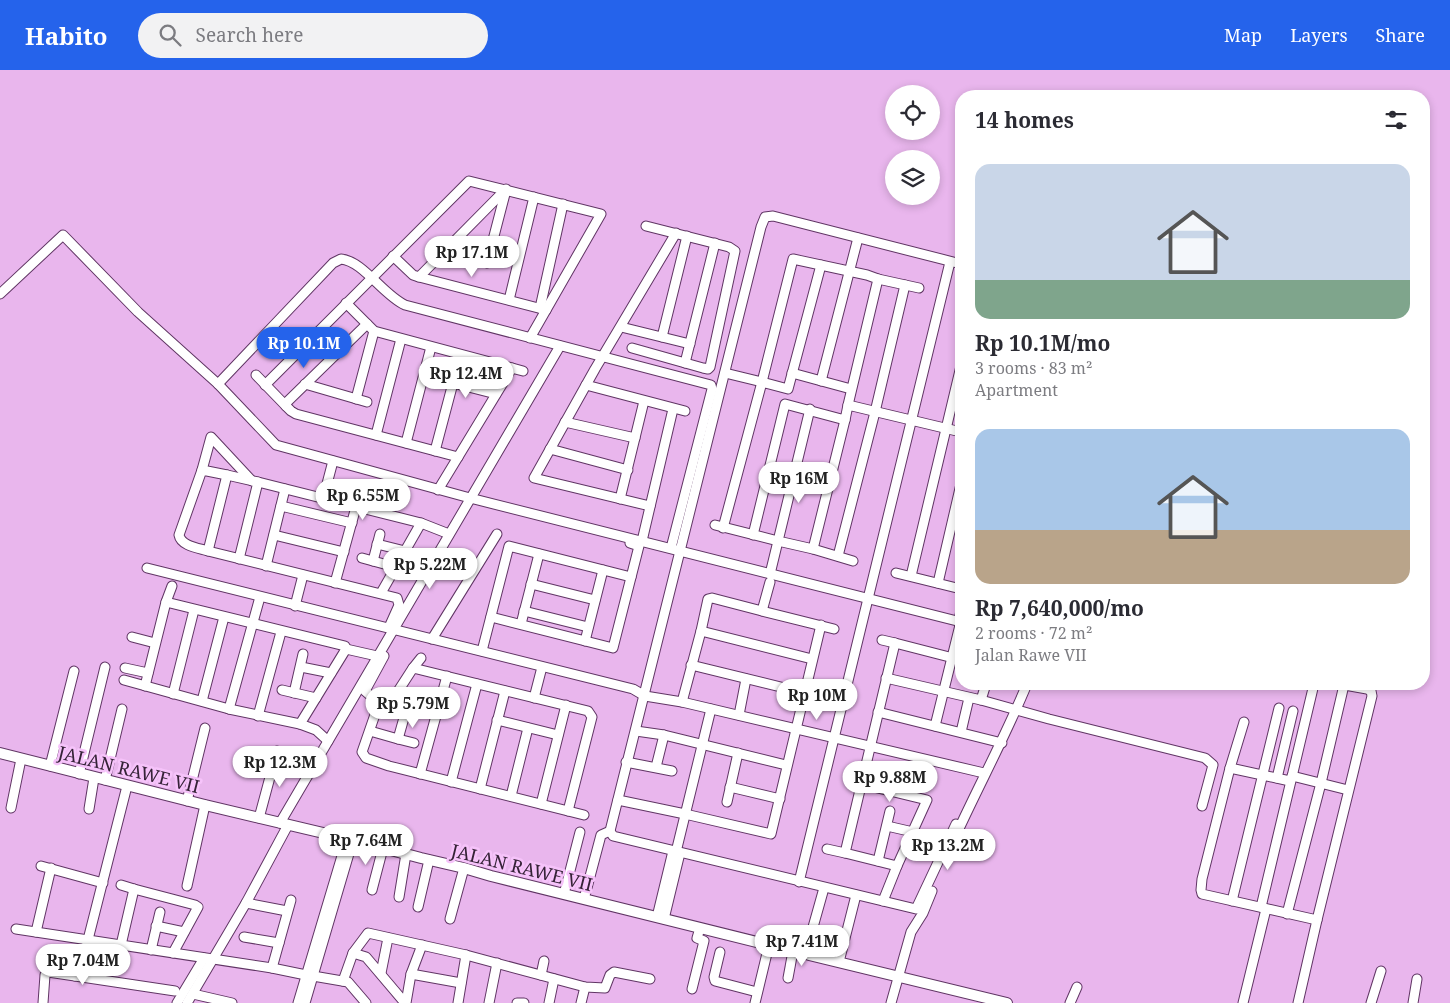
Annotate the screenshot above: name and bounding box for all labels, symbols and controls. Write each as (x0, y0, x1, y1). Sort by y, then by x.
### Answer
search box (138, 13, 488, 58)
text: Habito (25, 19, 108, 52)
icon: search (156, 21, 184, 49)
text: Search here (196, 22, 303, 48)
text: Map (1224, 23, 1262, 47)
text: Layers (1290, 23, 1348, 47)
text: Share (1376, 23, 1425, 47)
map controls (885, 85, 940, 205)
button: locate (885, 85, 940, 140)
text: 14 homes (975, 106, 1074, 134)
icon: filters (1382, 106, 1410, 134)
button: layers (885, 150, 940, 205)
icon: home (1148, 197, 1238, 287)
pin: Rp 17.1M (420, 236, 524, 278)
text: Rp 17.1M (436, 241, 508, 263)
pin: Rp 10.1M (252, 326, 356, 369)
text: Rp 10.1M/mo (975, 329, 1110, 357)
text: Rp 10.1M (268, 332, 340, 354)
pin: Rp 12.4M (414, 356, 518, 399)
text: 3 rooms · 83 m² (975, 357, 1092, 379)
text: Rp 12.4M (430, 362, 502, 384)
text: Apartment (975, 379, 1058, 401)
pin: Rp 16M (758, 462, 840, 504)
icon: home (1148, 462, 1238, 552)
text: Rp 16M (769, 467, 829, 489)
pin: Rp 6.55M (311, 478, 415, 521)
text: Rp 6.55M (327, 484, 399, 506)
pin: Rp 5.22M (378, 548, 482, 590)
text: Rp 5.22M (394, 553, 466, 575)
text: Rp 7,640,000/mo (975, 594, 1144, 622)
text: 2 rooms · 72 m² (975, 622, 1092, 644)
text: Jalan Rawe VII (975, 644, 1087, 666)
pin: Rp 10M (776, 678, 858, 721)
text: Rp 10M (787, 684, 847, 706)
pin: Rp 5.79M (361, 686, 465, 729)
text: Rp 5.79M (377, 692, 449, 714)
street label: JALAN RAWE VII (55, 740, 202, 798)
pin: Rp 12.3M (228, 746, 332, 788)
text: Rp 12.3M (244, 751, 316, 773)
pin: Rp 9.88M (838, 760, 942, 803)
text: Rp 9.88M (854, 766, 926, 788)
pin: Rp 7.64M (314, 824, 418, 866)
pin: Rp 13.2M (896, 828, 1000, 871)
text: Rp 7.64M (330, 829, 402, 851)
text: Rp 13.2M (912, 834, 984, 856)
street label: JALAN RAWE VII (448, 838, 595, 896)
pin: Rp 7.41M (750, 924, 854, 967)
text: Rp 7.41M (766, 930, 838, 952)
pin: Rp 7.04M (31, 944, 135, 986)
text: Rp 7.04M (47, 949, 119, 971)

